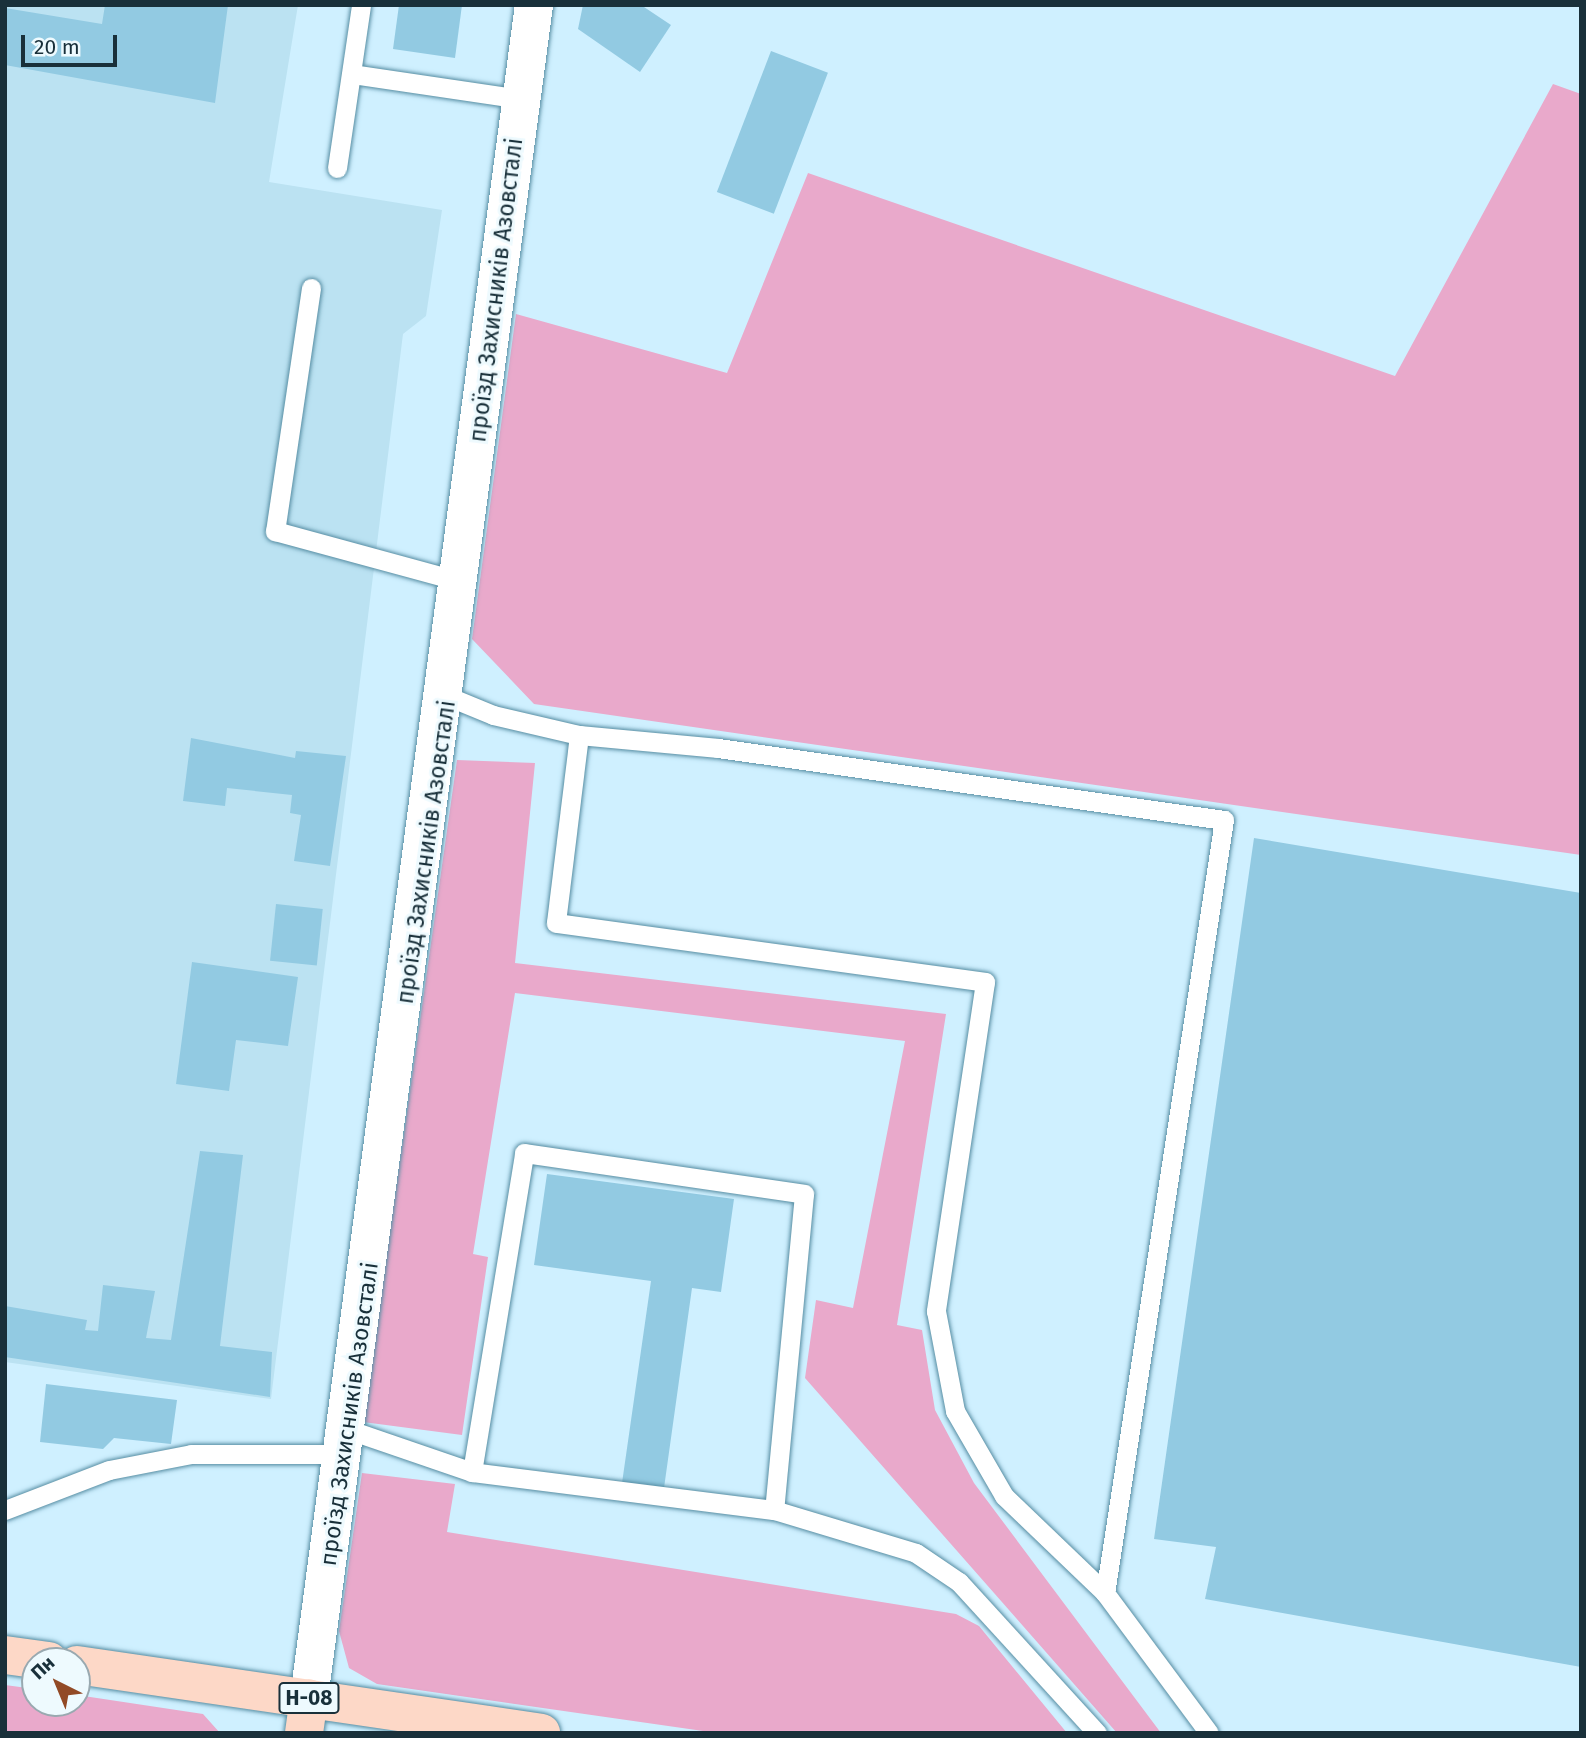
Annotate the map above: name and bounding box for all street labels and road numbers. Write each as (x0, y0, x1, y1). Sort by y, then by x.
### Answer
street label: проїзд Захисників Азовсталі (464, 136, 528, 444)
street label: проїзд Захисників Азовсталі (391, 698, 461, 1006)
street label: проїзд Захисників Азовсталі (314, 1260, 384, 1568)
road number: Н-08 (278, 1680, 340, 1716)

